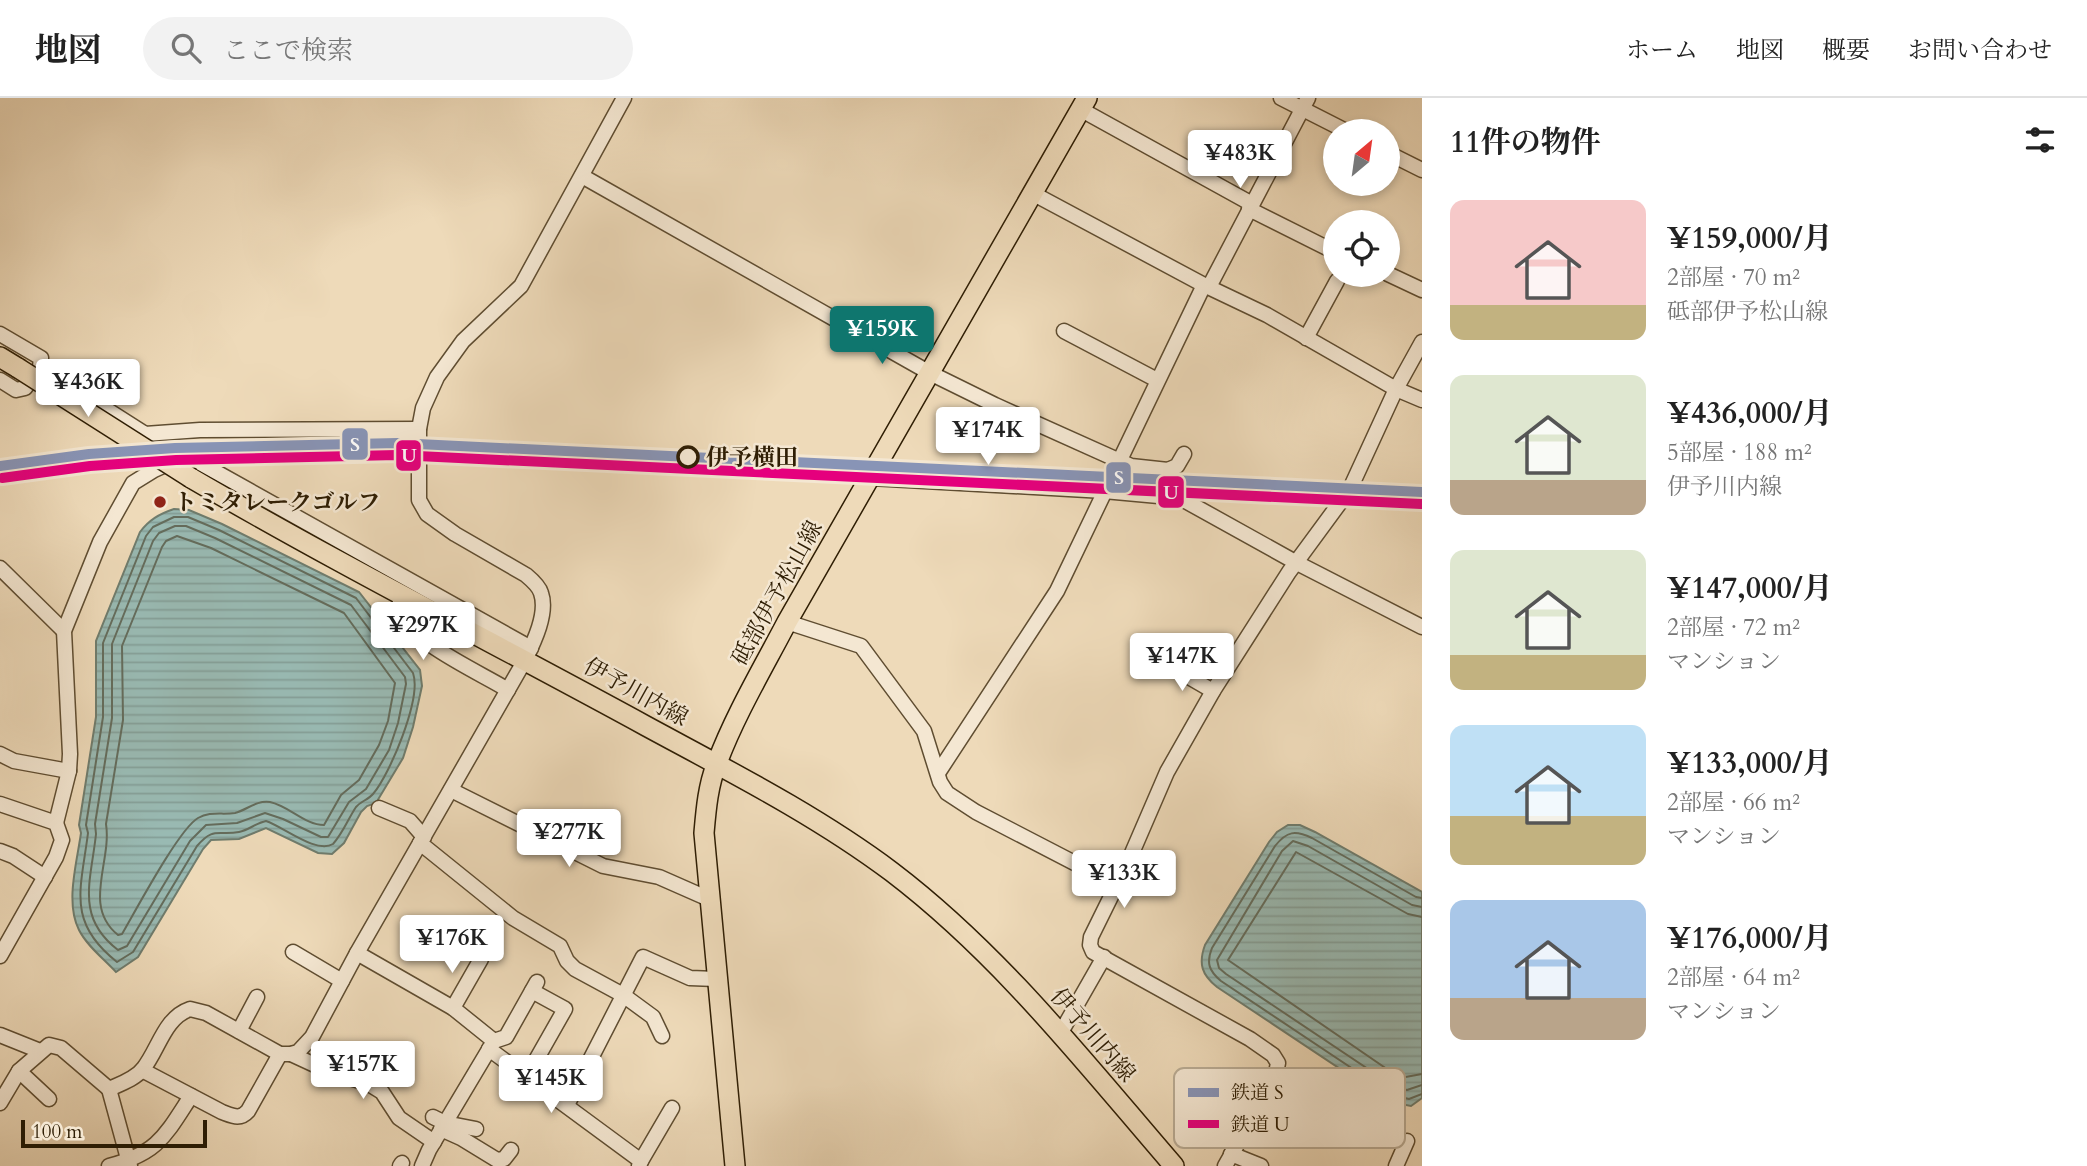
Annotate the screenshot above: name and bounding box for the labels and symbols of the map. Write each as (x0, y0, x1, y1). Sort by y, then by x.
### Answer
north arrow (1323, 119, 1400, 196)
pin: ¥483K (1191, 130, 1289, 190)
pin: ¥159K (833, 306, 931, 366)
pin: ¥436K (39, 360, 137, 419)
pin: ¥174K (939, 408, 1037, 467)
line badge: S (341, 427, 369, 461)
text: S (350, 432, 360, 458)
line badge: U (395, 439, 422, 472)
place label: 伊予横田 (706, 442, 798, 473)
text: U (401, 443, 417, 469)
marker: 伊予横田 (677, 446, 699, 468)
line badge: S (1105, 461, 1132, 494)
text: S (1114, 465, 1124, 491)
line badge: U (1157, 475, 1185, 509)
text: U (1163, 480, 1179, 506)
place label: トミタレークゴルフ (174, 487, 381, 518)
marker: トミタレークゴルフ (152, 494, 168, 510)
street label: 砥部伊予松山線 (724, 515, 830, 671)
pin: ¥297K (374, 602, 472, 662)
pin: ¥147K (1133, 634, 1231, 693)
street label: 伊予川内線 (578, 651, 694, 733)
pin: ¥277K (520, 810, 618, 869)
pin: ¥133K (1075, 850, 1173, 910)
pin: ¥176K (403, 916, 501, 975)
street label: 伊予川内線 (1044, 981, 1142, 1089)
pin: ¥157K (314, 1042, 412, 1101)
pin: ¥145K (502, 1056, 600, 1115)
legend (1174, 1068, 1405, 1148)
text: 鉄道 S (1231, 1080, 1284, 1106)
text: 鉄道 U (1231, 1112, 1290, 1138)
scale bar (21, 1117, 206, 1149)

